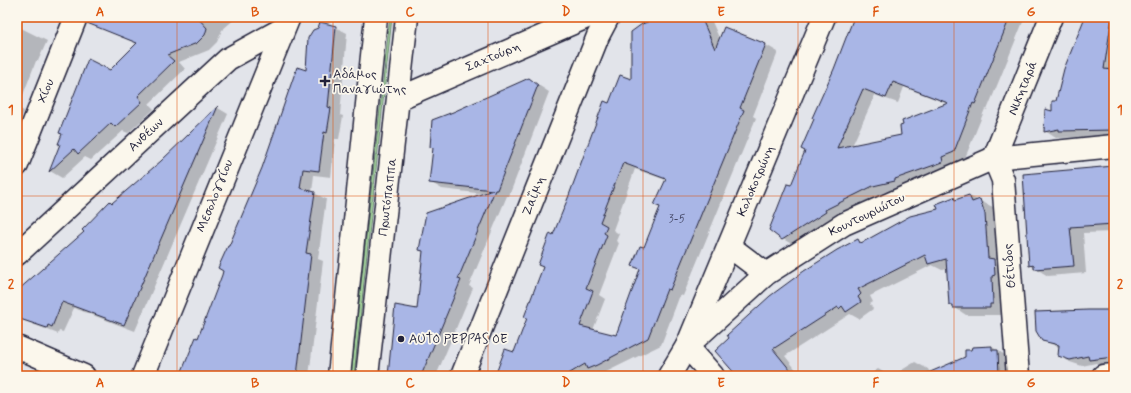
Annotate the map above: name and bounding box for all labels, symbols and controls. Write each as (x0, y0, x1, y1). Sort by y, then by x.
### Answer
text: A (96, 4, 104, 21)
text: B (251, 4, 260, 21)
text: C (405, 4, 415, 21)
text: D (562, 4, 571, 21)
text: E (717, 4, 725, 21)
text: F (873, 4, 880, 21)
text: G (1027, 4, 1036, 21)
street label: Σαχτούρη (463, 38, 523, 76)
street label: Νικηταρά (1004, 58, 1042, 118)
place label: Αδάμος Παναγιώτης (333, 66, 407, 98)
street label: Χίου (34, 76, 59, 106)
marker: Αδάμος Παναγιώτης (320, 76, 330, 86)
text: 1 (8, 102, 14, 119)
text: 1 (1117, 102, 1123, 119)
street label: Ανθέων (125, 114, 167, 156)
street label: Κολοκοτρώνη (733, 143, 779, 219)
street label: Μεσολογγίου (193, 157, 237, 235)
street label: Πρωτόπαππα (375, 157, 401, 237)
street label: Ζαΐμη (518, 174, 550, 218)
street label: Κουντουριώτου (826, 189, 908, 241)
house number: 3-5 (669, 212, 686, 226)
street label: Θέτιδος (1000, 243, 1020, 289)
text: 2 (8, 276, 15, 293)
text: 2 (1117, 276, 1124, 293)
place label: AUTO PEPPAS OE (409, 331, 508, 348)
marker: AUTO PEPPAS OE (396, 334, 406, 344)
text: A (96, 375, 104, 392)
text: B (251, 375, 260, 392)
text: C (405, 375, 415, 392)
text: D (562, 375, 571, 392)
text: E (717, 375, 725, 392)
text: F (873, 375, 880, 392)
text: G (1027, 375, 1036, 392)

